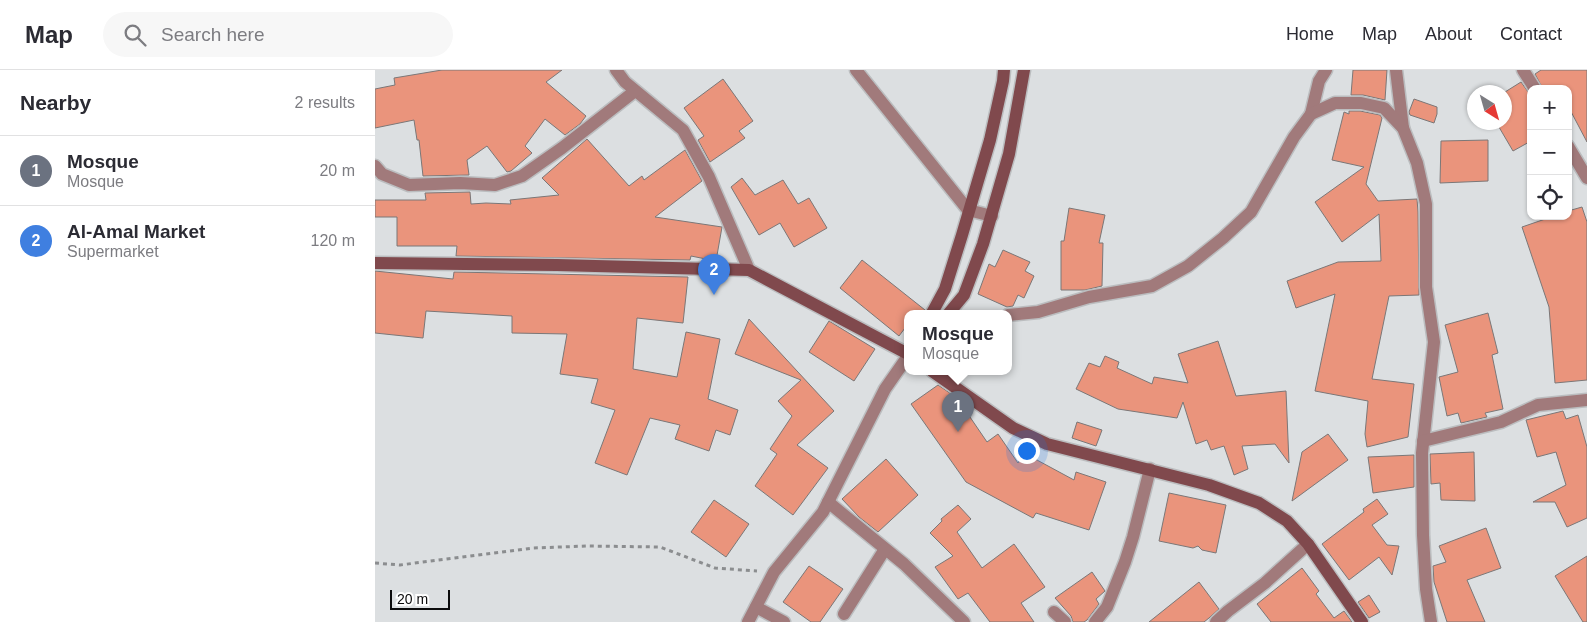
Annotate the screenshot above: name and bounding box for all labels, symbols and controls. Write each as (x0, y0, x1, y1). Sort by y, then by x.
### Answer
search box (103, 12, 453, 57)
text: Map (25, 21, 73, 48)
icon: search (121, 21, 149, 49)
text: Search here (161, 24, 265, 45)
text: Home (1286, 24, 1334, 44)
text: Map (1362, 24, 1397, 44)
text: About (1425, 24, 1472, 44)
text: Contact (1500, 24, 1562, 44)
north arrow (1467, 85, 1512, 130)
map controls (1527, 85, 1572, 220)
button: + (1527, 85, 1572, 130)
text: Nearby (20, 91, 91, 114)
text: 2 results (295, 94, 355, 111)
button: − (1527, 130, 1572, 175)
text: Mosque (67, 151, 139, 172)
text: 1 (32, 162, 40, 179)
text: 20 m (319, 162, 355, 179)
text: Mosque (67, 173, 124, 190)
button: locate (1527, 175, 1572, 220)
text: Al-Amal Market (67, 221, 205, 242)
text: 2 (32, 232, 40, 249)
text: 120 m (311, 232, 355, 249)
text: Supermarket (67, 243, 159, 260)
pin: 2 (698, 254, 730, 295)
popup (904, 310, 1012, 375)
text: Mosque (922, 323, 994, 344)
text: Mosque (922, 345, 979, 362)
pin: 1 (942, 391, 974, 432)
your location (1014, 438, 1040, 464)
scale bar (390, 587, 450, 610)
text: 20 m (397, 591, 428, 607)

